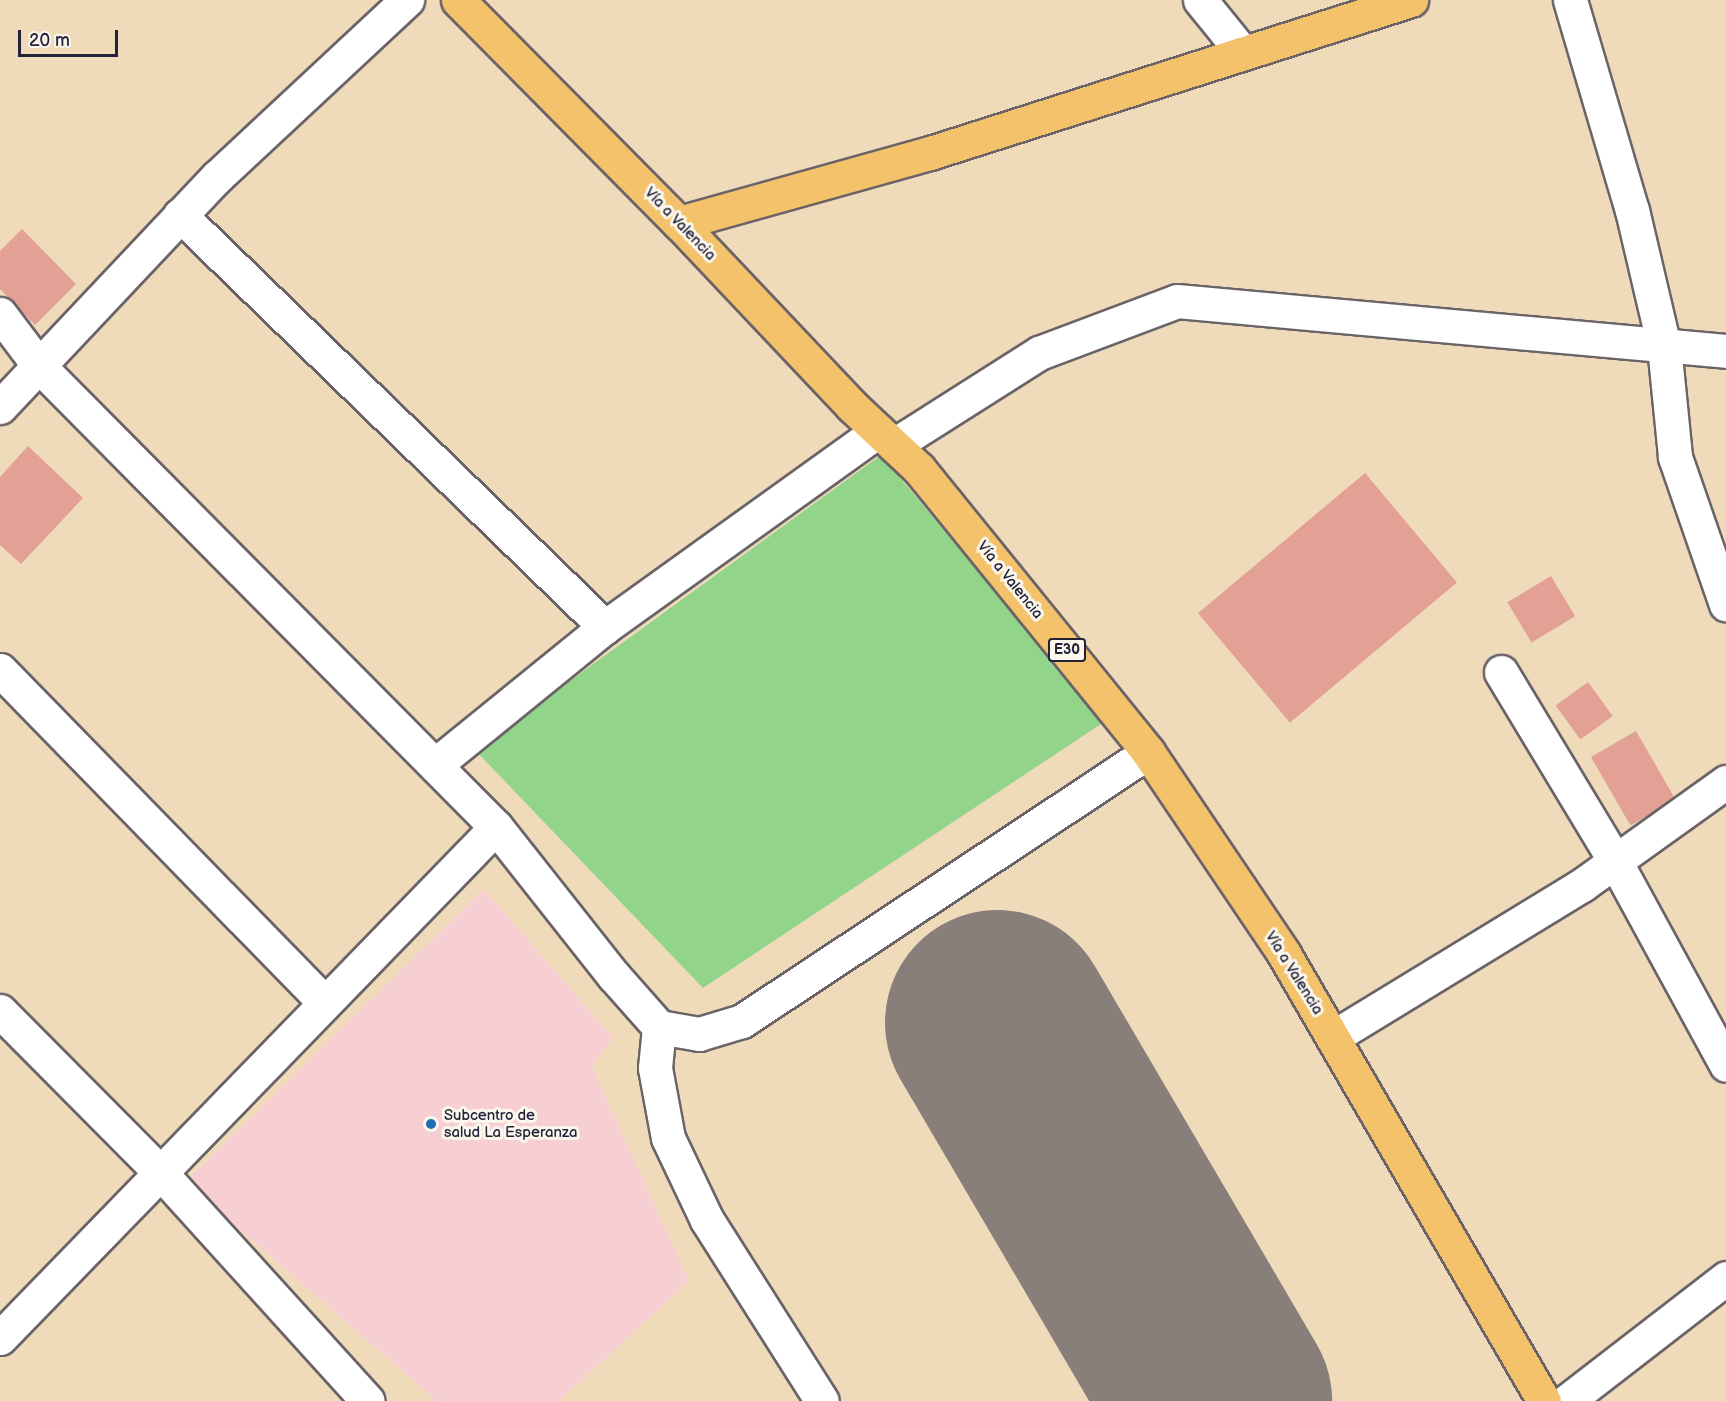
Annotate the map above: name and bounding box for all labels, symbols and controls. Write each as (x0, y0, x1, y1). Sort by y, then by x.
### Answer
scale bar (21, 18, 122, 56)
text: 20 m (29, 30, 70, 51)
street label: Vía a Valencia (641, 184, 719, 264)
street label: Vía a Valencia (973, 537, 1047, 623)
road number: E30 (1048, 639, 1086, 661)
street label: Vía a Valencia (1261, 928, 1327, 1018)
place label: Subcentro de salud La Esperanza (444, 1106, 577, 1141)
marker: Subcentro de salud La Esperanza (422, 1115, 440, 1133)

